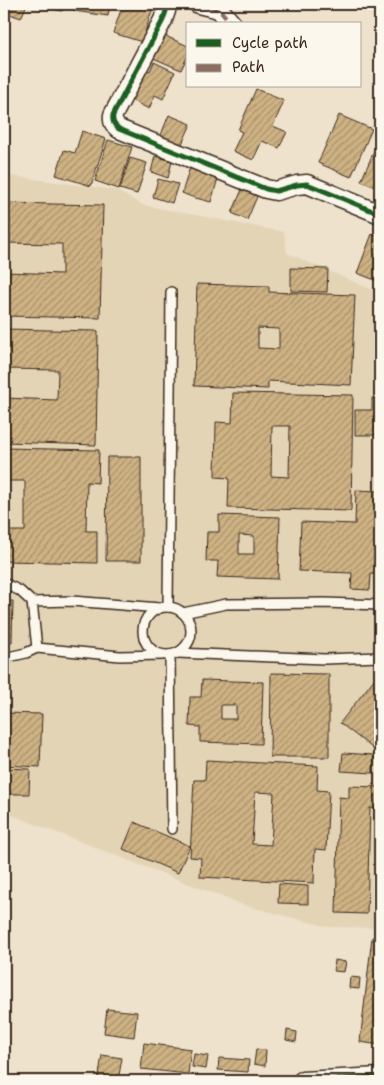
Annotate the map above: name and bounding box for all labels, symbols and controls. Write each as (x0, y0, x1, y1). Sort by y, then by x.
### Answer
legend (186, 22, 362, 88)
text: Cycle path (232, 33, 308, 53)
text: Path (232, 57, 265, 77)

